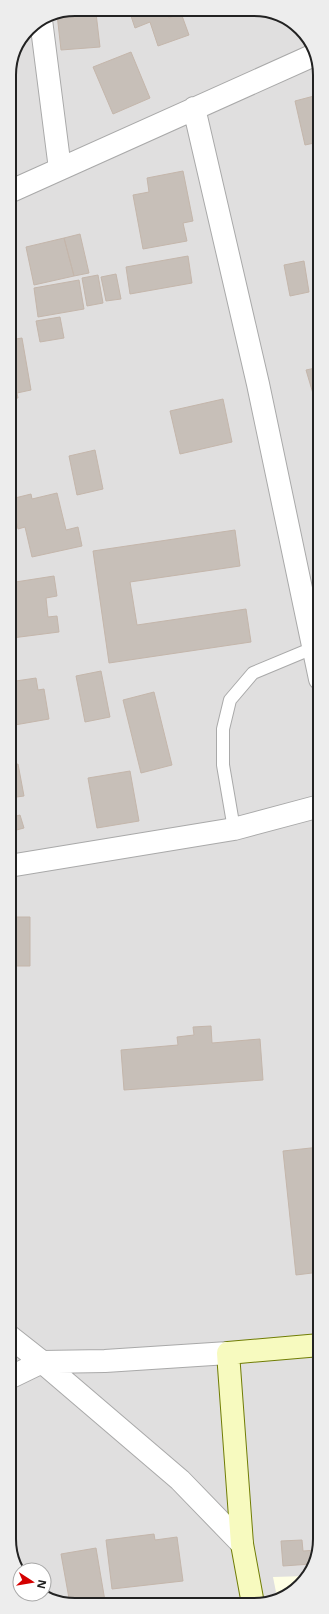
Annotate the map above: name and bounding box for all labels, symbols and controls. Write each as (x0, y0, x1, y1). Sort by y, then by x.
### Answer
north arrow (12, 1562, 52, 1602)
text: N (34, 1578, 51, 1590)

